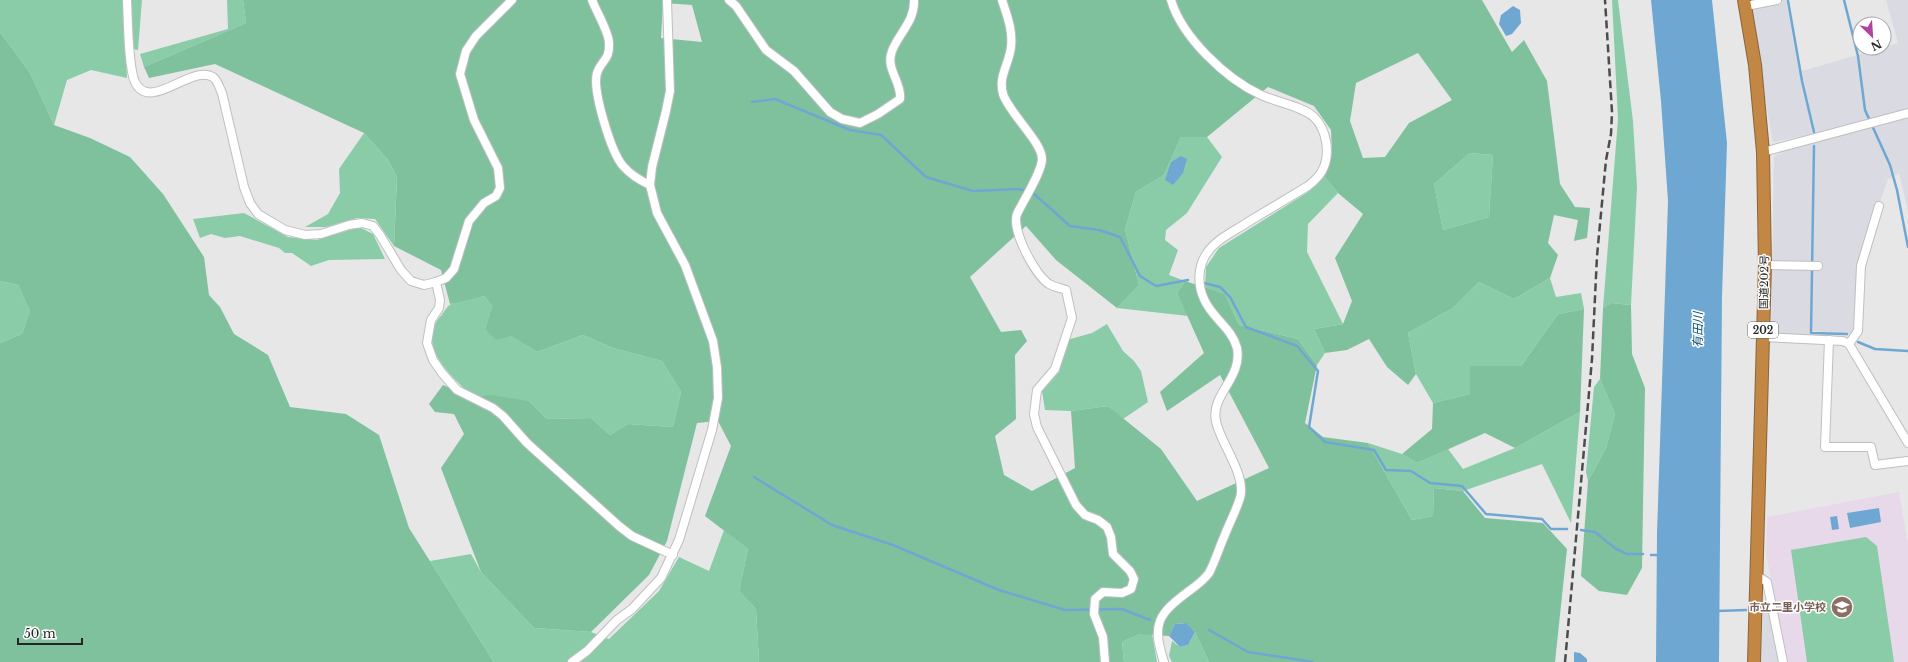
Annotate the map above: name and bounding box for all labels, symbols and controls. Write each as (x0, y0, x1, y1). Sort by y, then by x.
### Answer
north arrow (1852, 16, 1892, 56)
text: N (1868, 37, 1884, 54)
street label: 国道202号 (1757, 255, 1771, 309)
water label: 有田川 (1690, 310, 1705, 348)
road number: 202 (1748, 322, 1778, 338)
school or university icon: 市立二里小学校 (1829, 594, 1855, 620)
place label: 市立二里小学校 (1749, 600, 1826, 614)
scale bar (18, 620, 82, 646)
text: 50 m (24, 626, 56, 641)

